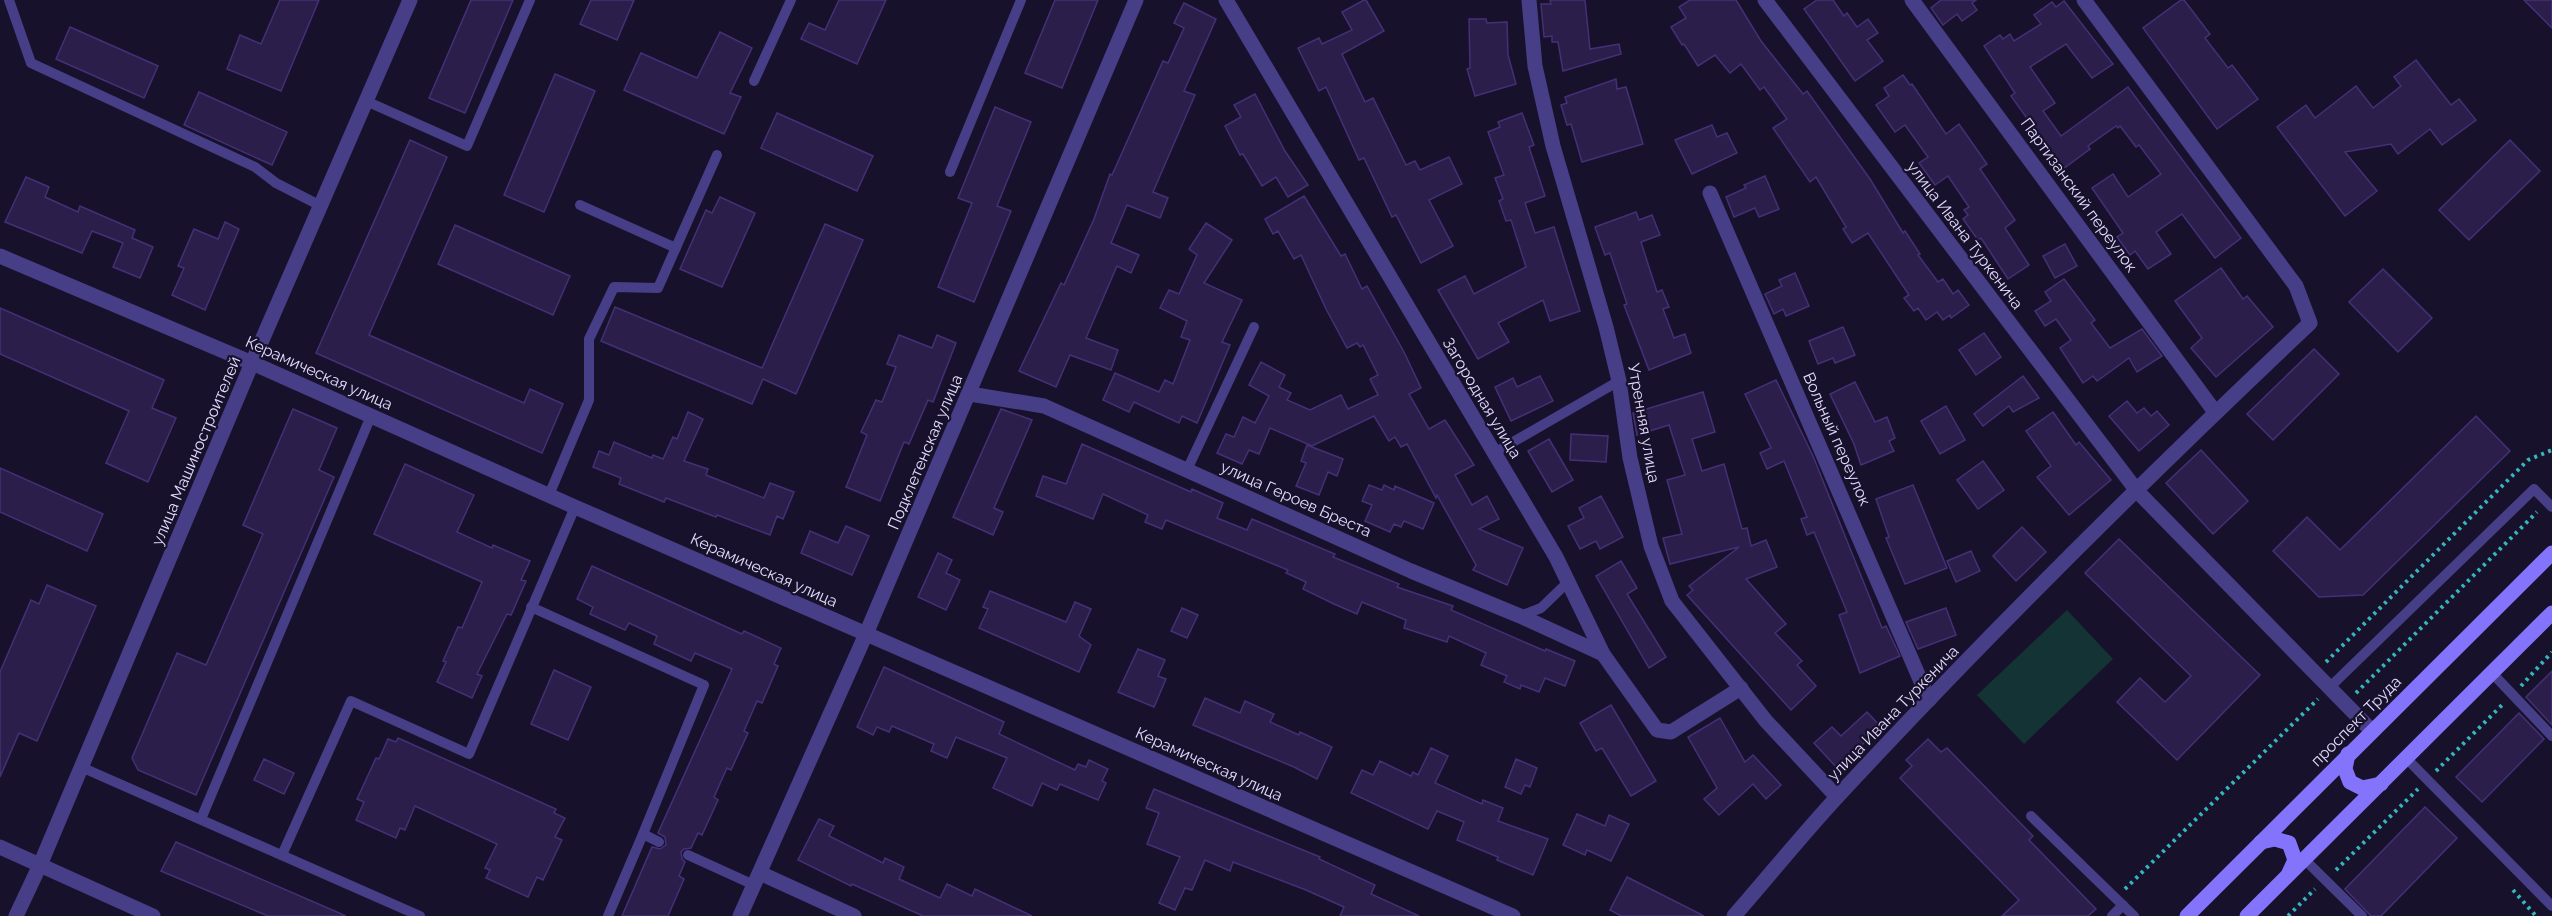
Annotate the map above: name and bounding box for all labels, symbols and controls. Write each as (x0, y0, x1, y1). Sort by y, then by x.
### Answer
street label: Партизанский переулок (2017, 114, 2141, 276)
street label: улица Ивана Туркенича (1903, 157, 2027, 313)
street label: Керамическая улица (243, 332, 395, 414)
street label: Загородная улица (1438, 334, 1526, 462)
street label: улица Машиностроителей (148, 354, 244, 548)
street label: Утренняя улица (1624, 362, 1664, 484)
street label: Вольный переулок (1799, 369, 1875, 509)
street label: Подклетенская улица (884, 372, 966, 532)
street label: улица Героев Бреста (1218, 457, 1374, 541)
street label: Керамическая улица (688, 529, 840, 611)
street label: улица Ивана Туркенича (1823, 641, 1963, 785)
street label: проспект Труда (2307, 672, 2405, 770)
street label: Керамическая улица (1133, 723, 1285, 805)

